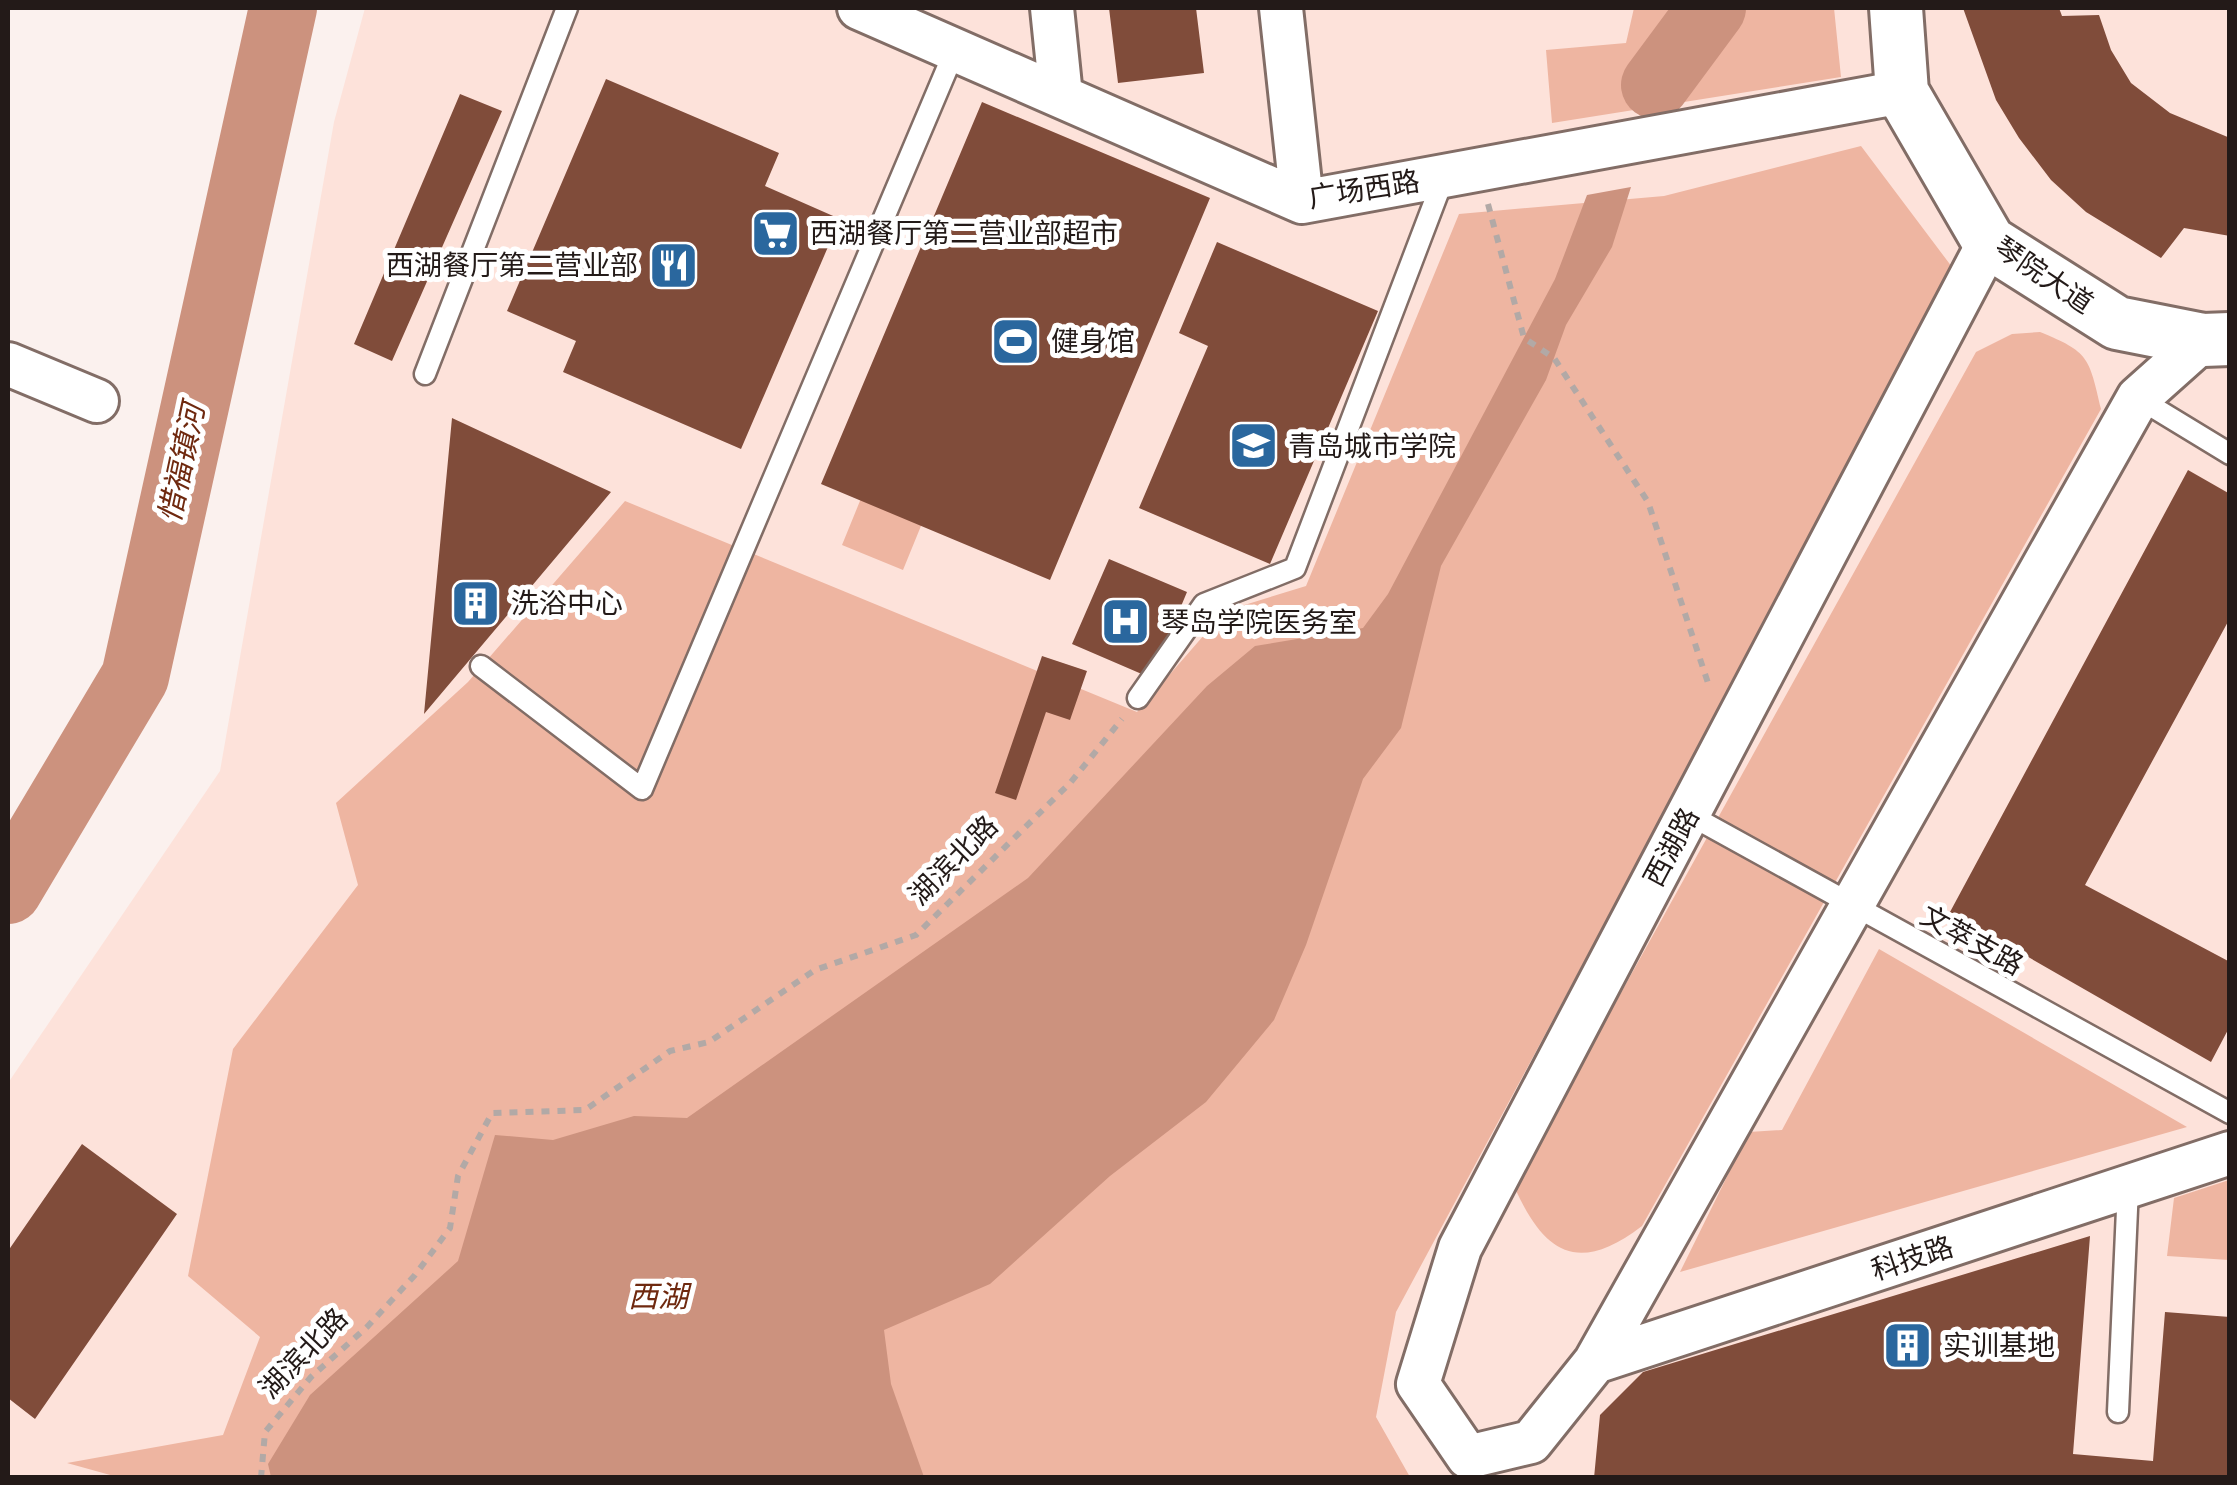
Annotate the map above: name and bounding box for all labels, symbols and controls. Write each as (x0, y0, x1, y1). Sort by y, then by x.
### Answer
street label: 广场西路 (1306, 165, 1422, 216)
supermarket icon: 西湖餐厅第二营业部超市 (749, 207, 801, 259)
place label: 西湖餐厅第二营业部超市 (810, 218, 1118, 251)
street label: 琴院大道 (1988, 231, 2099, 321)
restaurant icon: 西湖餐厅第二营业部 (647, 239, 699, 291)
place label: 西湖餐厅第二营业部 (386, 250, 638, 283)
sports icon: 健身馆 (990, 315, 1042, 367)
place label: 健身馆 (1051, 326, 1135, 359)
water label: 惜福镇河 (153, 396, 214, 526)
school or university icon: 青岛城市学院 (1227, 420, 1279, 472)
place label: 青岛城市学院 (1288, 431, 1456, 464)
building icon: 洗浴中心 (450, 577, 502, 629)
place label: 洗浴中心 (511, 588, 623, 621)
hospital icon: 琴岛学院医务室 (1100, 596, 1152, 648)
place label: 琴岛学院医务室 (1161, 607, 1357, 640)
street label: 西湖路 (1638, 803, 1707, 893)
street label: 湖滨北路 (903, 810, 1005, 912)
street label: 文萃支路 (1914, 900, 2028, 983)
street label: 科技路 (1867, 1231, 1958, 1288)
water label: 西湖 (628, 1280, 692, 1316)
street label: 湖滨北路 (253, 1302, 355, 1406)
building icon: 实训基地 (1882, 1319, 1934, 1371)
place label: 实训基地 (1943, 1330, 2055, 1363)

